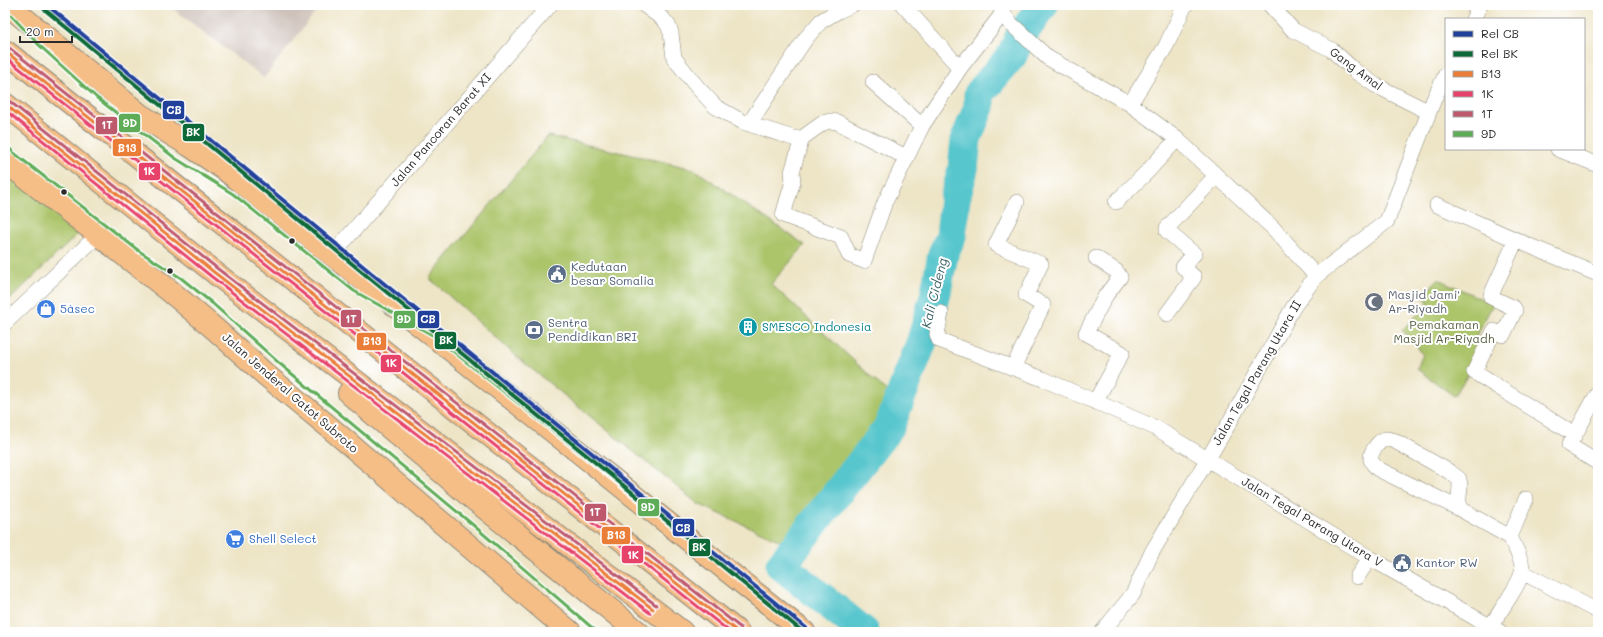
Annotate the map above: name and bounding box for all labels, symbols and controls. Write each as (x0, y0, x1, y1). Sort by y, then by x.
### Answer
scale bar (20, 18, 72, 44)
legend (1445, 18, 1585, 150)
text: 20 m (26, 23, 54, 39)
text: Rel CB (1481, 25, 1519, 41)
street label: Gang Amal (1327, 43, 1386, 93)
text: Rel BK (1481, 45, 1518, 61)
text: B13 (1481, 65, 1501, 81)
street label: Jalan Pancoran Barat XI (386, 69, 494, 189)
text: 1K (1481, 85, 1494, 101)
line badge: CB (162, 100, 185, 120)
text: CB (166, 102, 182, 117)
text: 1T (1481, 105, 1493, 121)
line badge: 9D (118, 113, 141, 133)
text: 9D (123, 115, 137, 130)
line badge: 1T (95, 116, 118, 135)
text: 1T (101, 117, 113, 132)
line badge: BK (182, 123, 205, 142)
text: BK (186, 124, 200, 139)
text: 9D (1481, 125, 1496, 141)
line badge: B13 (112, 138, 142, 157)
text: B13 (118, 140, 137, 155)
line badge: 1K (138, 162, 161, 181)
text: 1K (143, 163, 155, 178)
unlabelled marker (59, 187, 69, 197)
unlabelled marker (287, 236, 297, 246)
water label: Kali Cideng (917, 256, 951, 330)
place label: Kedutaan besar Somalia (571, 258, 654, 288)
public building icon: Kedutaan besar Somalia (546, 263, 568, 285)
unlabelled marker (165, 266, 175, 276)
place label: Masjid Jami' Ar-Riyadh (1388, 286, 1460, 316)
mosque icon: Masjid Jami' Ar-Riyadh (1363, 291, 1385, 313)
street label: Jalan Tegal Parang Utara II (1208, 297, 1304, 448)
shop icon: 5àsec (35, 298, 57, 320)
place label: 5àsec (60, 300, 95, 316)
line badge: 1T (340, 309, 362, 328)
line badge: 9D (393, 310, 416, 329)
line badge: CB (417, 310, 440, 329)
text: 1T (345, 311, 357, 326)
text: 9D (397, 311, 411, 326)
text: CB (420, 311, 436, 326)
place label: Sentra Pendidikan BRI (548, 314, 637, 344)
building icon: SMESCO Indonesia (737, 316, 759, 338)
park label: Pemakaman Masjid Ar-Riyadh (1394, 316, 1495, 346)
place label: SMESCO Indonesia (762, 318, 872, 334)
bank icon: Sentra Pendidikan BRI (523, 319, 545, 341)
street label: Jalan Jenderal Gatot Subroto (219, 329, 362, 456)
line badge: BK (434, 331, 457, 350)
line badge: B13 (356, 332, 387, 351)
text: BK (439, 332, 453, 347)
text: B13 (363, 333, 382, 348)
line badge: 1K (380, 354, 402, 373)
text: 1K (385, 355, 397, 370)
street label: Jalan Tegal Parang Utara V (1239, 473, 1386, 570)
line badge: 9D (637, 498, 660, 517)
text: 9D (641, 499, 655, 514)
line badge: 1T (584, 503, 607, 522)
text: 1T (589, 504, 601, 519)
line badge: CB (672, 518, 695, 537)
text: CB (675, 520, 691, 535)
line badge: B13 (601, 526, 631, 545)
text: B13 (607, 527, 626, 542)
supermarket icon: Shell Select (224, 528, 246, 550)
place label: Shell Select (249, 530, 317, 546)
line badge: BK (688, 538, 711, 557)
text: BK (692, 539, 706, 554)
line badge: 1K (621, 545, 644, 564)
text: 1K (627, 547, 639, 562)
public building icon: Kantor RW (1391, 552, 1413, 574)
place label: Kantor RW (1416, 554, 1478, 570)

